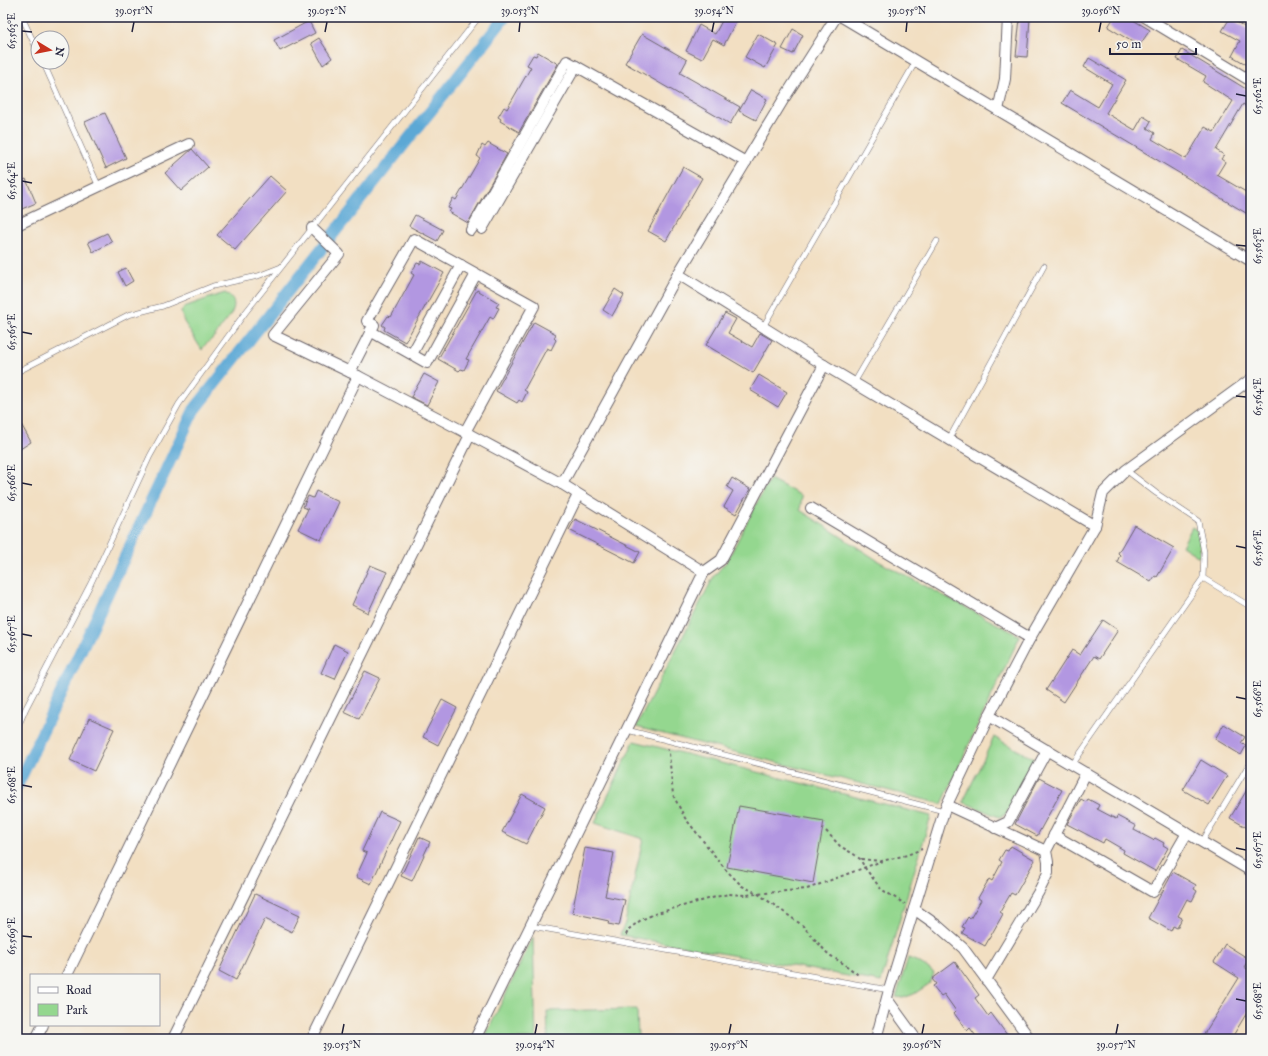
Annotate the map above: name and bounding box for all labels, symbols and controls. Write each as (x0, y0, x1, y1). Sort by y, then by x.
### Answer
text: 39.051°N (115, 5, 154, 17)
text: 39.052°N (308, 5, 347, 17)
text: 39.053°N (501, 5, 540, 17)
text: 39.054°N (694, 5, 734, 17)
text: 39.055°N (888, 5, 927, 17)
text: 39.056°N (1081, 5, 1121, 17)
text: 65.563°E (6, 13, 18, 49)
north arrow (30, 30, 70, 70)
scale bar (1110, 30, 1196, 56)
text: 50 m (1116, 37, 1141, 51)
text: N (52, 46, 67, 58)
text: 65.562°E (1252, 78, 1264, 114)
text: 65.564°E (6, 162, 18, 200)
text: 65.563°E (1252, 228, 1264, 264)
text: 65.565°E (6, 314, 18, 350)
text: 65.564°E (1252, 378, 1264, 416)
text: 65.566°E (6, 464, 18, 502)
text: 65.565°E (1252, 530, 1264, 566)
text: 65.567°E (6, 615, 18, 653)
text: 65.566°E (1252, 680, 1264, 718)
text: 65.568°E (6, 766, 18, 804)
text: 65.567°E (1252, 831, 1264, 869)
text: 65.569°E (6, 917, 18, 955)
legend (30, 974, 160, 1026)
text: 65.568°E (1252, 982, 1264, 1020)
text: Road (66, 983, 92, 997)
text: Park (66, 1003, 88, 1017)
text: 39.053°N (323, 1039, 362, 1051)
text: 39.054°N (515, 1039, 555, 1051)
text: 39.055°N (710, 1039, 749, 1051)
text: 39.056°N (902, 1039, 942, 1051)
text: 39.057°N (1096, 1039, 1136, 1051)

